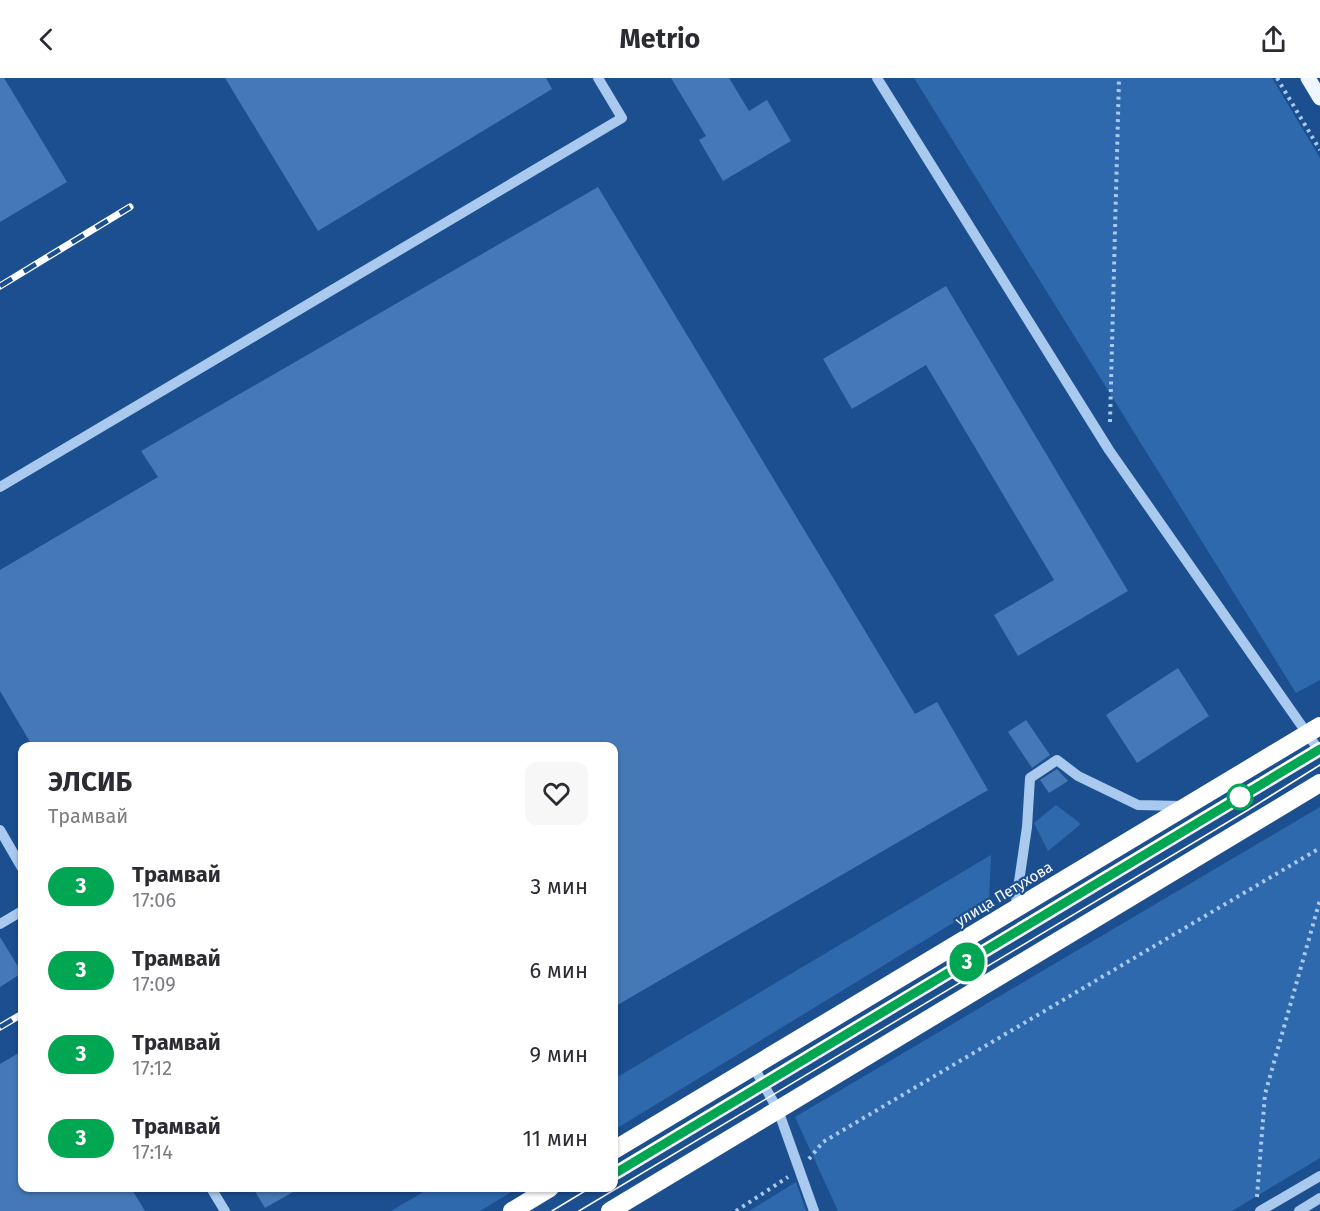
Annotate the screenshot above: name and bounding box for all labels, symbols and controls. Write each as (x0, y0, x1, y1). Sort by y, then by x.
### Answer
icon: back (30, 23, 63, 56)
text: Metrio (620, 23, 700, 55)
icon: share (1257, 23, 1290, 56)
button: heart (525, 762, 588, 825)
text: ЭЛСИБ (48, 765, 132, 798)
unlabelled marker (1227, 784, 1253, 810)
text: Трамвай (48, 804, 128, 828)
street label: улица Петухова (952, 858, 1056, 930)
text: Трамвай (132, 861, 221, 888)
text: 3 (76, 873, 86, 899)
text: 3 мин (530, 873, 588, 900)
text: 17:06 (132, 888, 176, 912)
line badge: 3 (948, 942, 986, 982)
text: Трамвай (132, 945, 221, 972)
text: 3 (962, 949, 972, 975)
text: 3 (76, 957, 86, 983)
text: 6 мин (529, 957, 588, 984)
text: 17:09 (132, 972, 176, 996)
text: Трамвай (132, 1029, 221, 1056)
text: 3 (76, 1041, 86, 1067)
text: 9 мин (530, 1041, 588, 1068)
text: 17:12 (132, 1056, 172, 1080)
text: Трамвай (132, 1113, 221, 1140)
text: 3 (76, 1125, 86, 1151)
text: 11 мин (522, 1125, 588, 1152)
text: 17:14 (132, 1140, 173, 1164)

